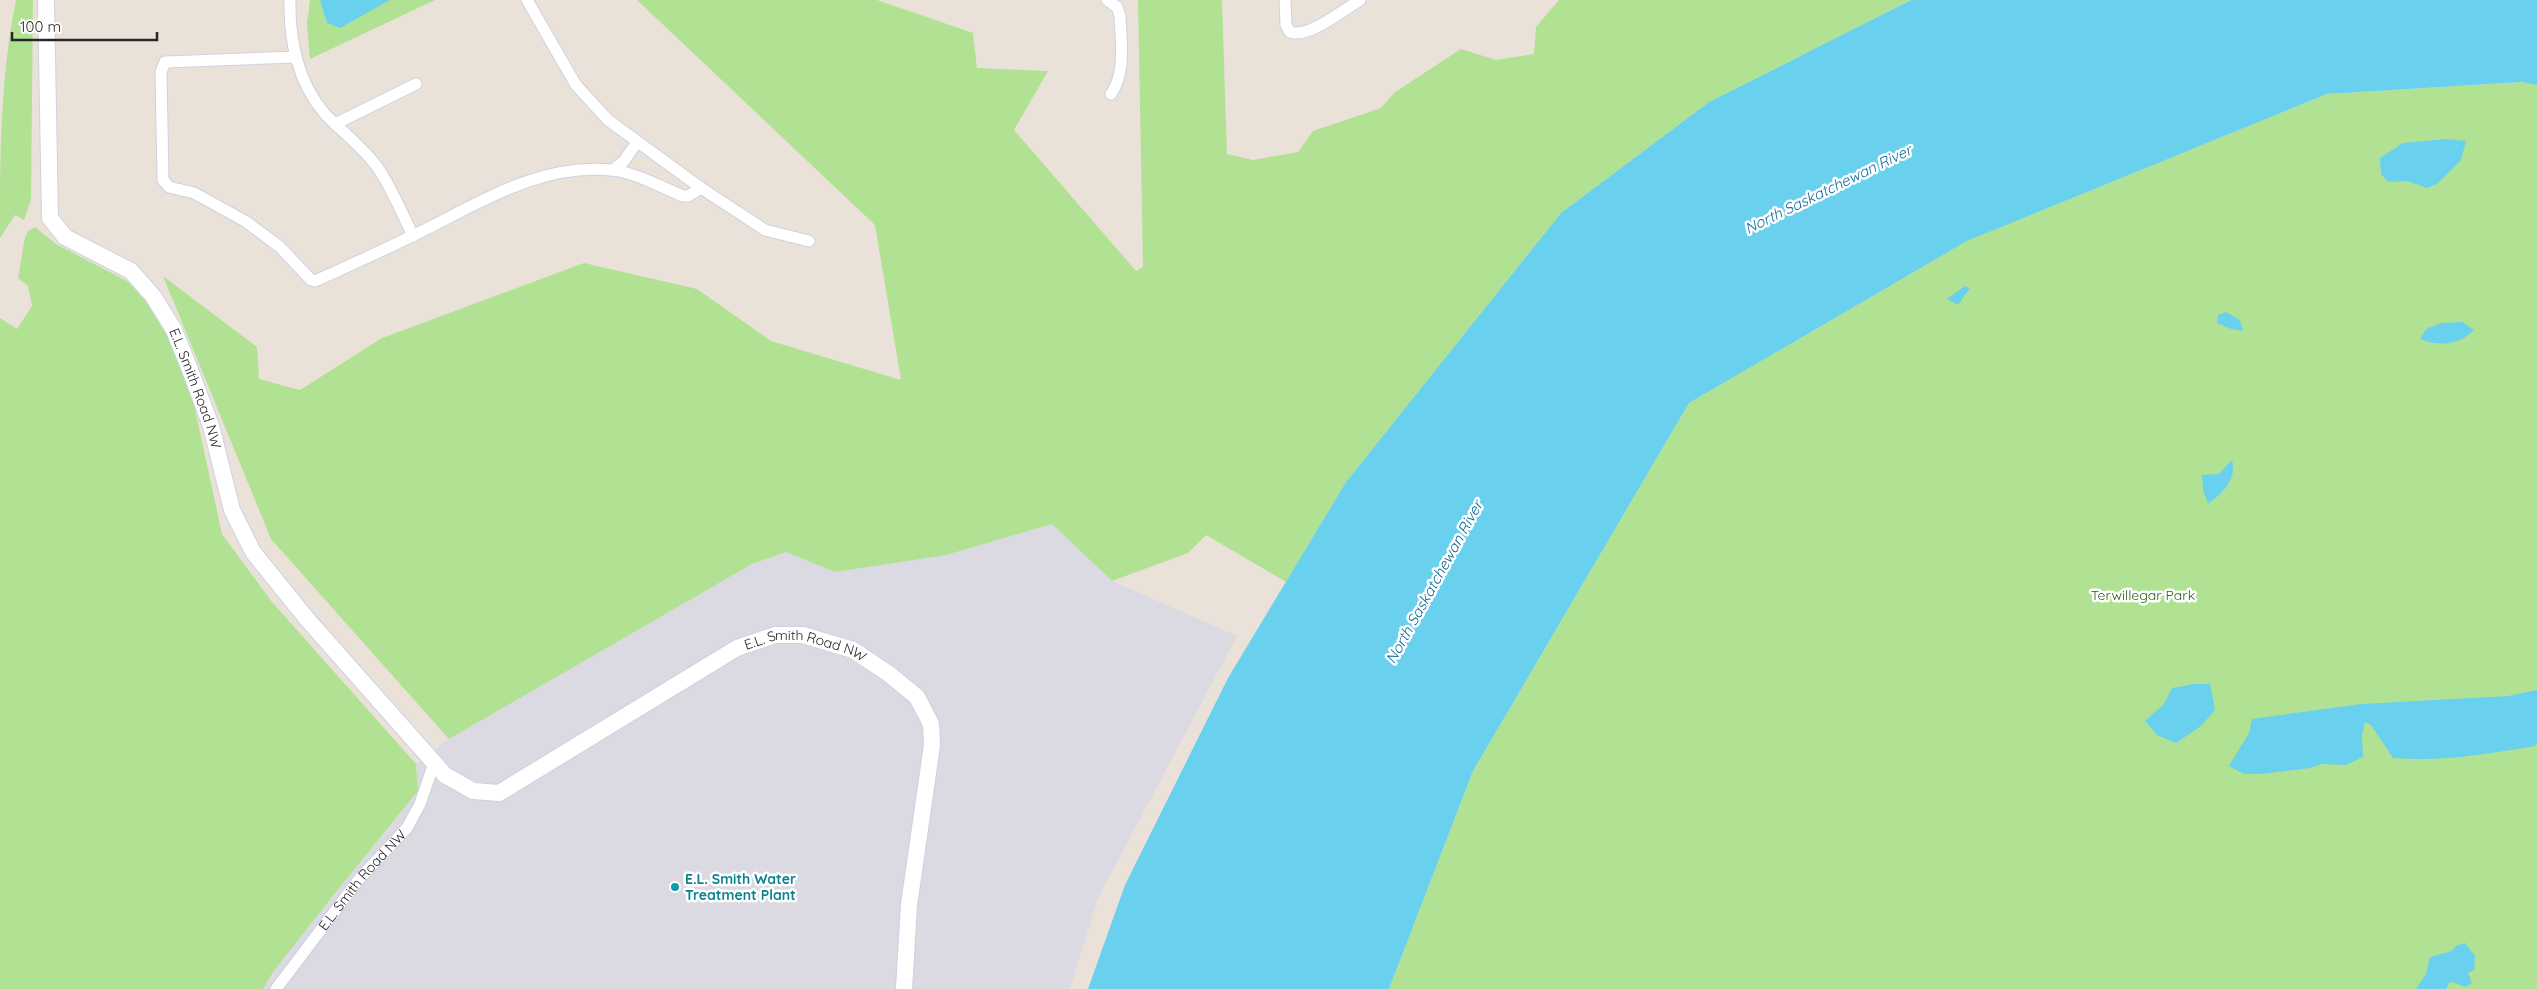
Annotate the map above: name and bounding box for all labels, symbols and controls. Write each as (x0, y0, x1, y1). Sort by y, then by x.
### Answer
scale bar (12, 10, 158, 42)
text: 100 m (20, 17, 61, 36)
water label: North Saskatchewan River (1741, 139, 1917, 238)
street label: E.L. Smith Road NW (165, 326, 225, 451)
water label: North Saskatchewan River (1381, 495, 1488, 667)
park label: Terwillegar Park (2091, 586, 2195, 604)
street label: E.L. Smith Road NW (742, 626, 870, 666)
street label: E.L. Smith Road NW (314, 825, 410, 934)
place label: E.L. Smith Water Treatment Plant (685, 870, 796, 904)
marker: E.L. Smith Water Treatment Plant (669, 881, 681, 893)

